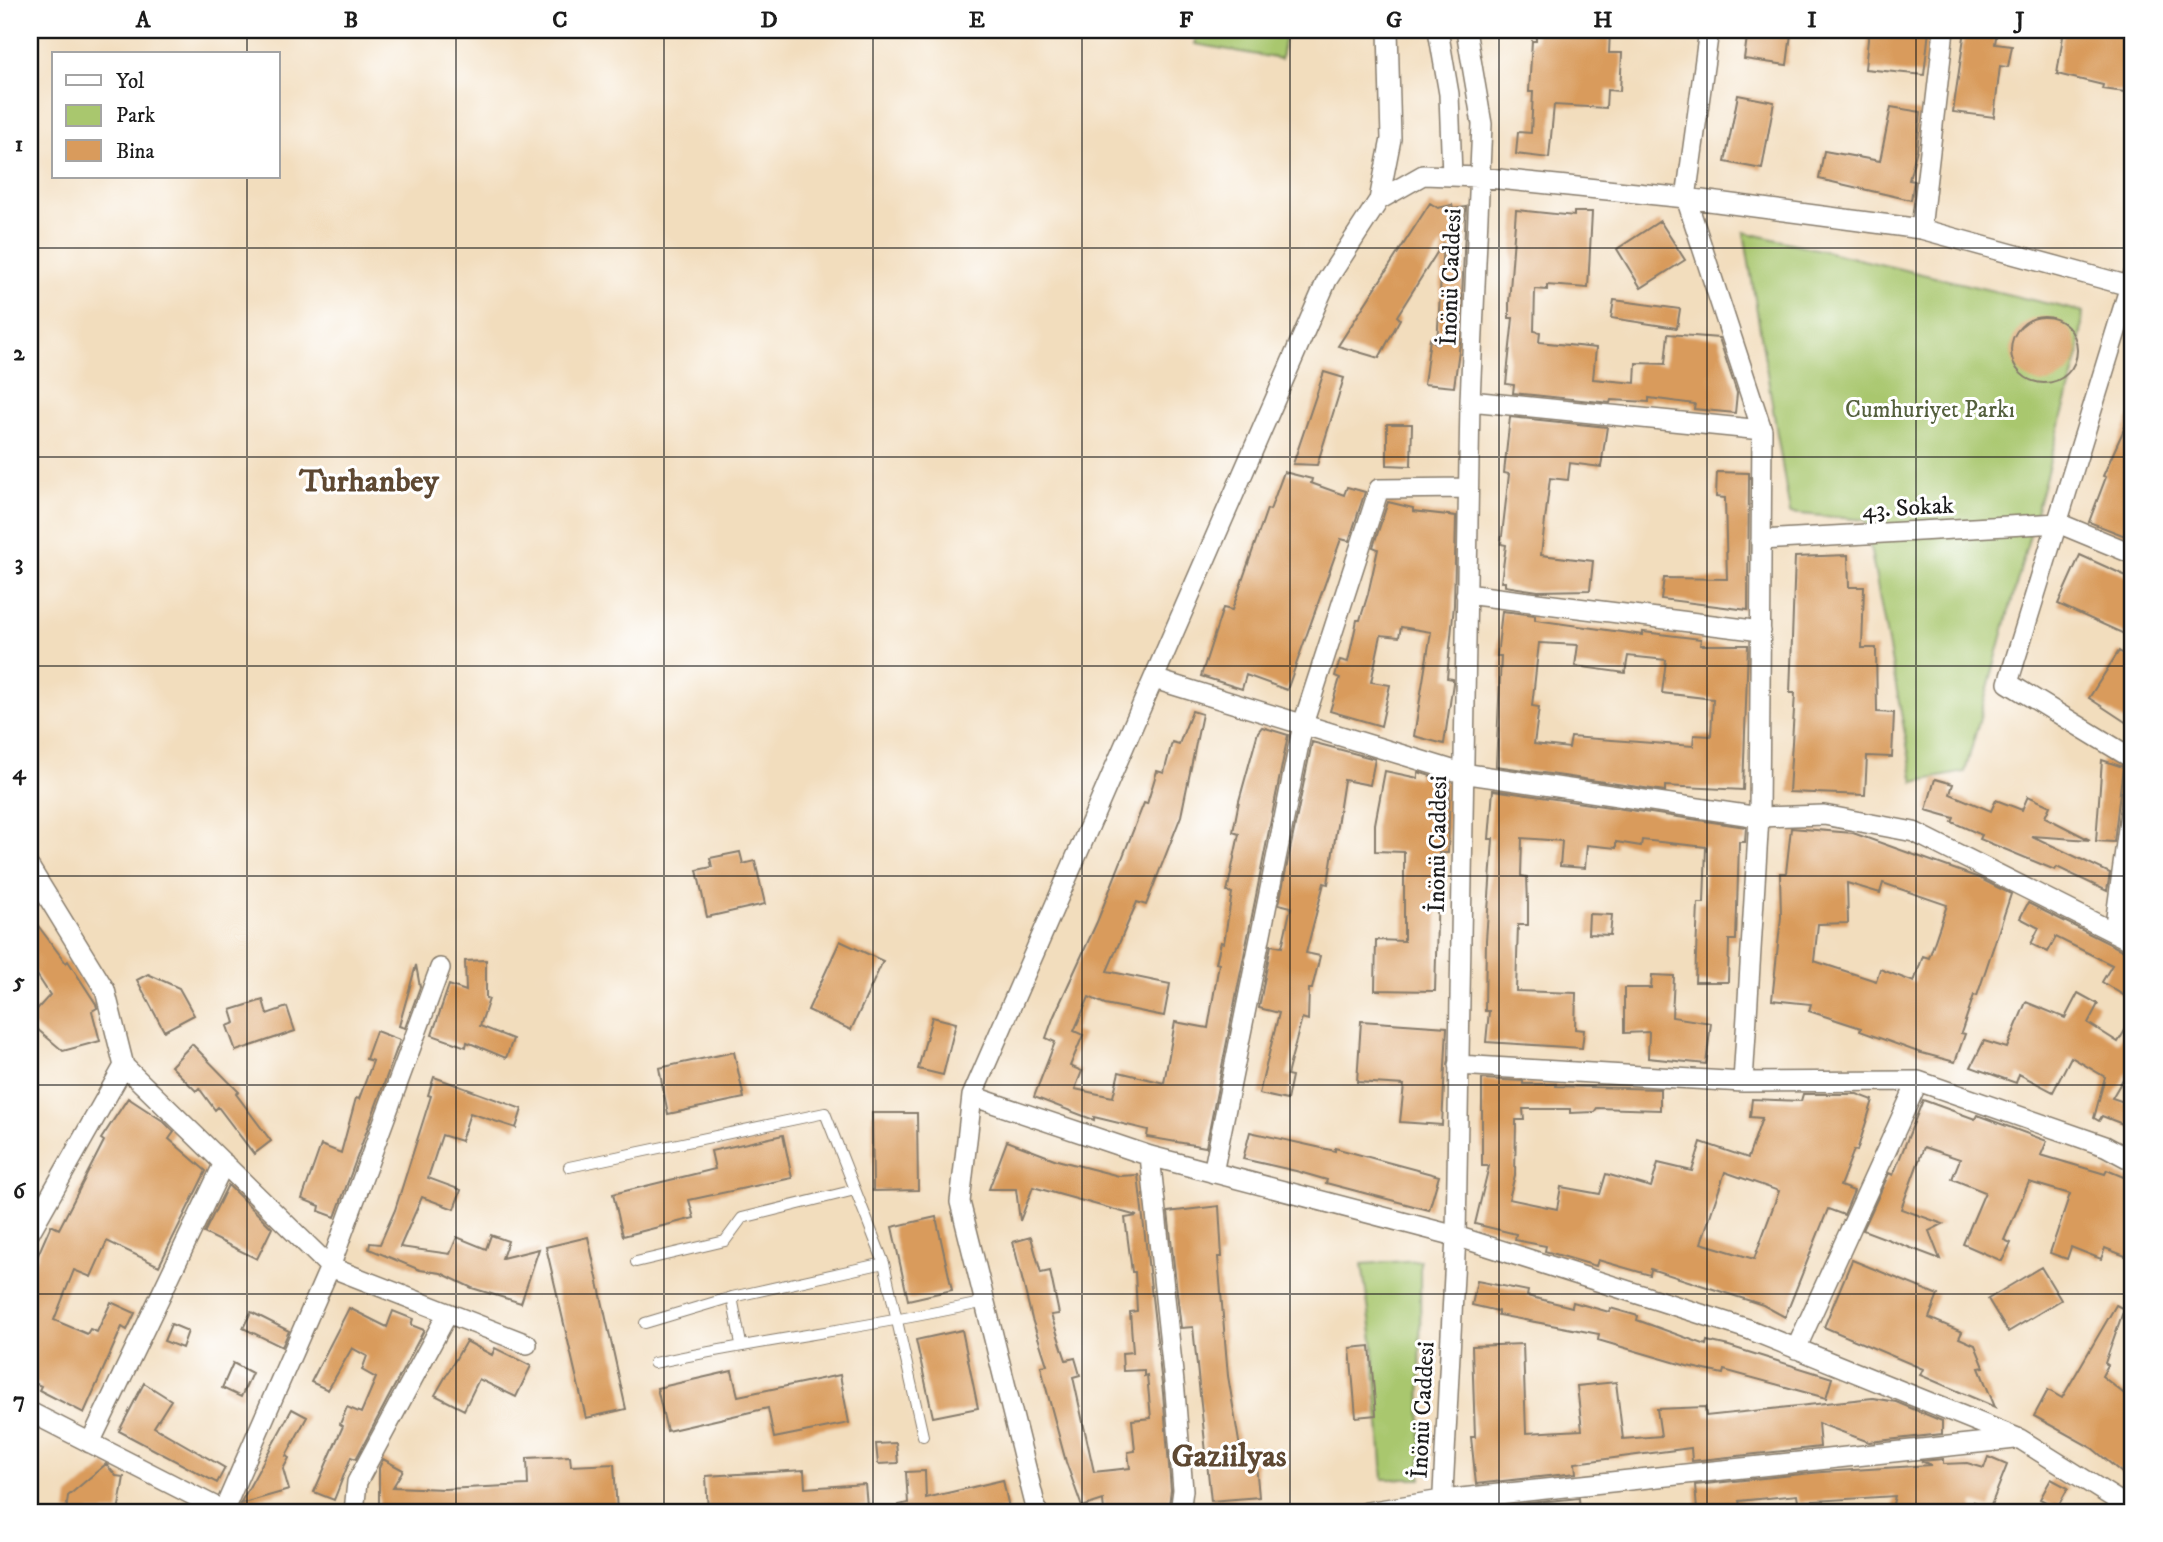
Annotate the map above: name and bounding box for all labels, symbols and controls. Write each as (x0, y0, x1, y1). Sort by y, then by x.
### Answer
text: A (135, 6, 152, 35)
text: B (344, 6, 358, 35)
text: C (552, 6, 568, 35)
text: D (760, 6, 778, 35)
text: E (969, 6, 985, 35)
text: F (1179, 6, 1194, 35)
text: G (1386, 6, 1402, 35)
text: H (1593, 6, 1613, 35)
text: I (1807, 6, 1817, 35)
text: J (2012, 6, 2025, 35)
legend (52, 52, 280, 178)
text: Yol (116, 69, 145, 95)
text: Park (116, 103, 156, 129)
text: 1 (15, 130, 23, 159)
text: Bina (116, 139, 155, 165)
street label: İnönü Caddesi (1433, 208, 1468, 346)
text: 2 (13, 339, 25, 368)
park label: Cumhuriyet Parkı (1845, 395, 2015, 425)
district label: Turhanbey (298, 462, 440, 502)
street label: 43. Sokak (1861, 491, 1955, 525)
text: 3 (15, 549, 23, 578)
text: 4 (12, 758, 27, 787)
street label: İnönü Caddesi (1421, 775, 1454, 913)
text: 5 (12, 967, 25, 996)
text: 6 (13, 1177, 27, 1206)
street label: İnönü Caddesi (1403, 1341, 1442, 1479)
text: 7 (13, 1386, 25, 1415)
district label: Gaziilyas (1171, 1437, 1287, 1477)

